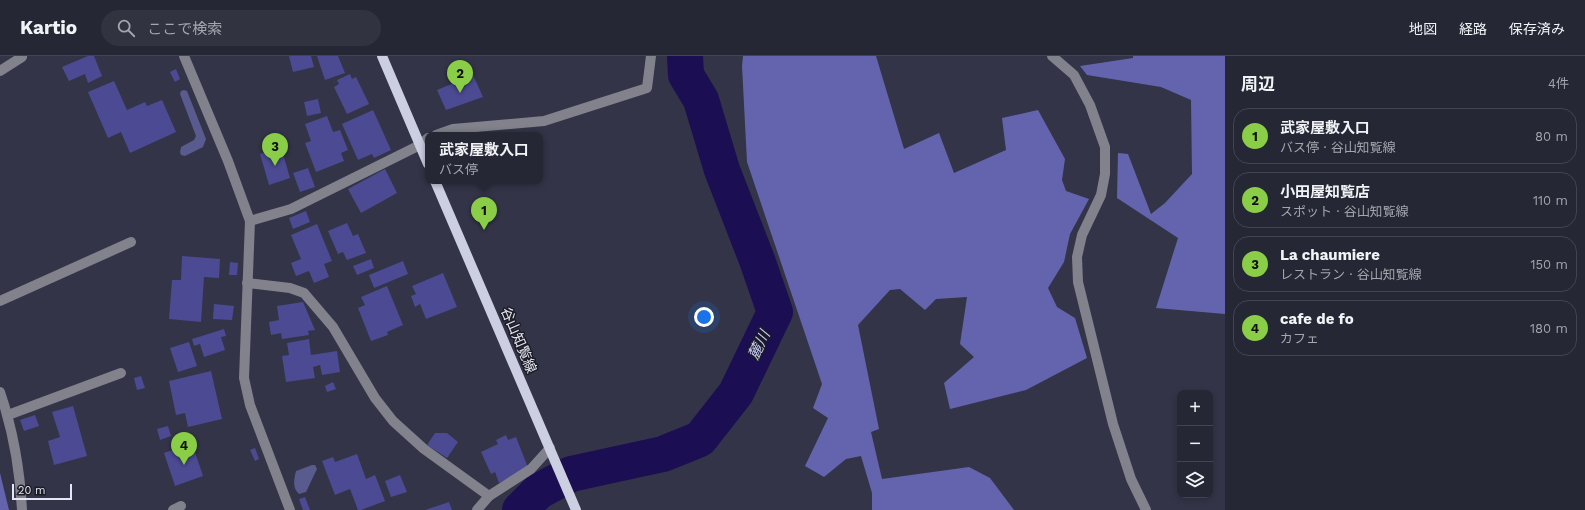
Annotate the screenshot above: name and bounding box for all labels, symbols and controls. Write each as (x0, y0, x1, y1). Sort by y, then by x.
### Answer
search box (101, 10, 381, 46)
text: Kartio (20, 16, 77, 39)
icon: search (115, 17, 137, 39)
text: ここで検索 (147, 20, 222, 38)
text: 地図 (1409, 21, 1437, 37)
text: 経路 (1459, 21, 1487, 37)
text: 保存済み (1509, 21, 1565, 37)
pin: 2 (447, 60, 473, 93)
text: 周辺 (1241, 74, 1275, 94)
text: 4件 (1548, 76, 1569, 91)
text: 武家屋敷入口 (1280, 119, 1370, 137)
text: 1 (1252, 129, 1258, 144)
text: 80 m (1535, 129, 1568, 144)
popup (425, 132, 543, 184)
pin: 3 (262, 133, 288, 166)
text: バス停 · 谷山知覧線 (1280, 140, 1396, 155)
text: 武家屋敷入口 (439, 141, 529, 159)
text: バス停 (439, 162, 478, 177)
text: 小田屋知覧店 (1280, 183, 1370, 201)
text: 2 (1251, 193, 1259, 208)
text: 110 m (1533, 193, 1568, 208)
pin: 1 (471, 197, 497, 230)
text: スポット · 谷山知覧線 (1280, 204, 1409, 219)
text: La chaumiere (1280, 246, 1380, 264)
text: 3 (1251, 257, 1259, 272)
text: 150 m (1530, 257, 1568, 272)
text: レストラン · 谷山知覧線 (1280, 267, 1422, 282)
street label: 谷山知覧線 (498, 305, 540, 375)
your location (694, 307, 714, 327)
text: cafe de fo (1280, 310, 1354, 328)
text: 4 (1251, 321, 1259, 336)
text: 180 m (1530, 321, 1568, 336)
water label: 麓川 (744, 326, 775, 362)
text: カフェ (1280, 331, 1319, 346)
map controls (1177, 390, 1213, 498)
button: + (1177, 390, 1213, 426)
button: − (1177, 426, 1213, 462)
pin: 4 (171, 432, 197, 465)
button: layers (1177, 462, 1213, 498)
scale bar (12, 482, 72, 501)
text: 20 m (18, 484, 46, 497)

